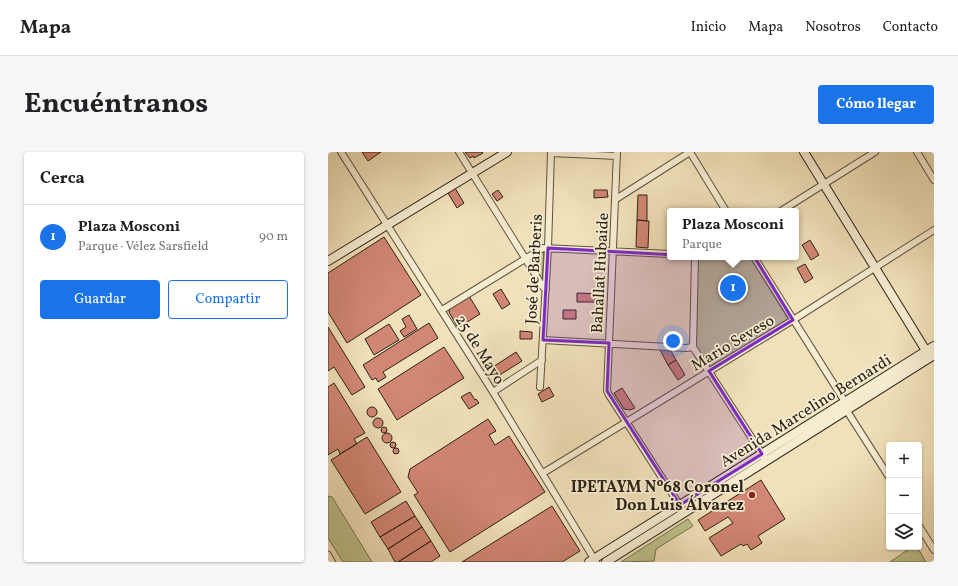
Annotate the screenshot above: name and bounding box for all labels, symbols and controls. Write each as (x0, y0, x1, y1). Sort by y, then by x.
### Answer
text: Mapa (20, 15, 71, 41)
text: Inicio (691, 18, 726, 37)
text: Mapa (748, 18, 783, 37)
text: Nosotros (805, 18, 861, 37)
text: Contacto (883, 18, 938, 37)
text: Encuéntranos (24, 85, 208, 124)
button: Cómo llegar (818, 85, 934, 124)
text: Cerca (40, 167, 85, 190)
popup (667, 208, 799, 260)
street label: Bahallat Hubaide (587, 212, 615, 334)
street label: José de Barberis (521, 213, 549, 325)
text: Plaza Mosconi (682, 215, 784, 236)
text: Plaza Mosconi (78, 217, 180, 238)
text: 1 (50, 228, 56, 246)
text: 90 m (259, 228, 288, 246)
text: Parque (682, 236, 722, 254)
text: Parque · Vélez Sarsfield (78, 238, 209, 256)
pin: 1 (720, 273, 746, 303)
button: Guardar (40, 280, 160, 319)
button: Compartir (168, 280, 288, 319)
street label: Mario Seveso (687, 310, 779, 377)
street label: 25 de Mayo (449, 311, 509, 389)
your location (663, 331, 683, 351)
street label: Avenida Marcelino Bernardi (716, 350, 896, 474)
map controls (886, 442, 922, 550)
button: + (886, 442, 922, 478)
place label: IPETAYM Nº68 Coronel Don Luis Álvarez (571, 477, 745, 517)
button: − (886, 478, 922, 514)
marker: IPETAYM Nº68 Coronel Don Luis Álvarez (747, 490, 757, 500)
button: layers (886, 514, 922, 550)

